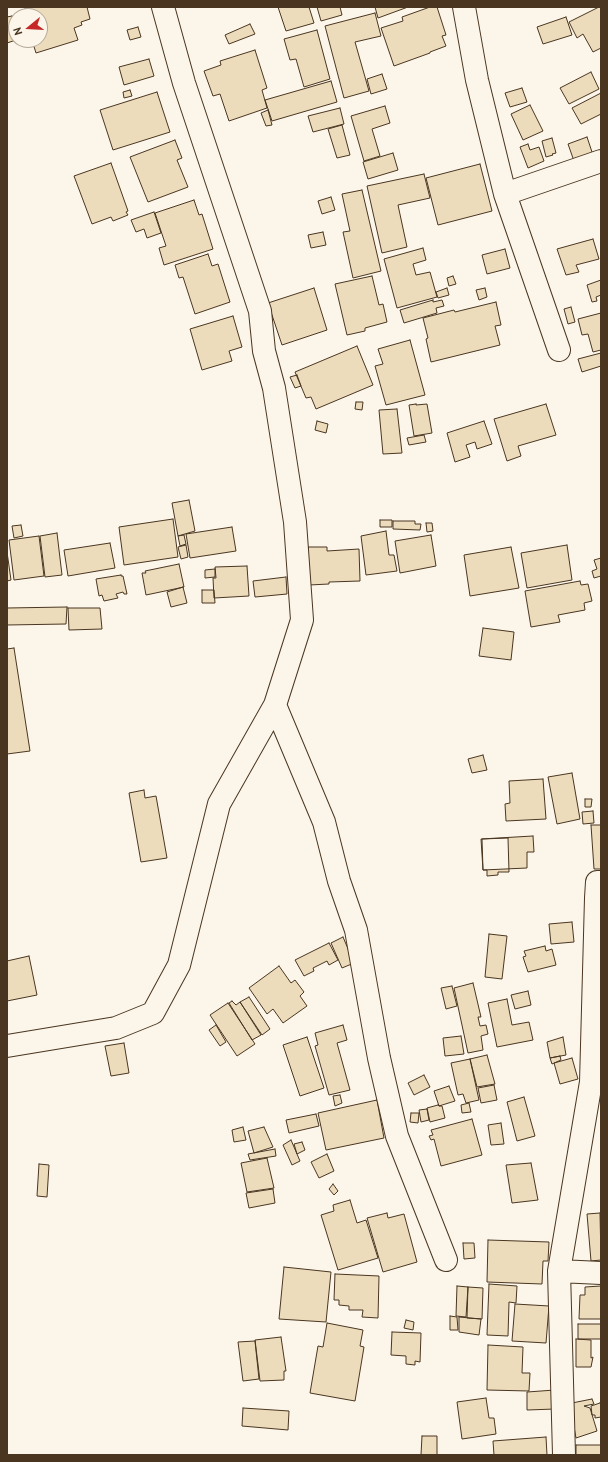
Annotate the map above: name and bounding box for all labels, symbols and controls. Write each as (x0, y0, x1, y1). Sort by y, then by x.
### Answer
north arrow (8, 8, 48, 48)
text: N (10, 26, 25, 37)

